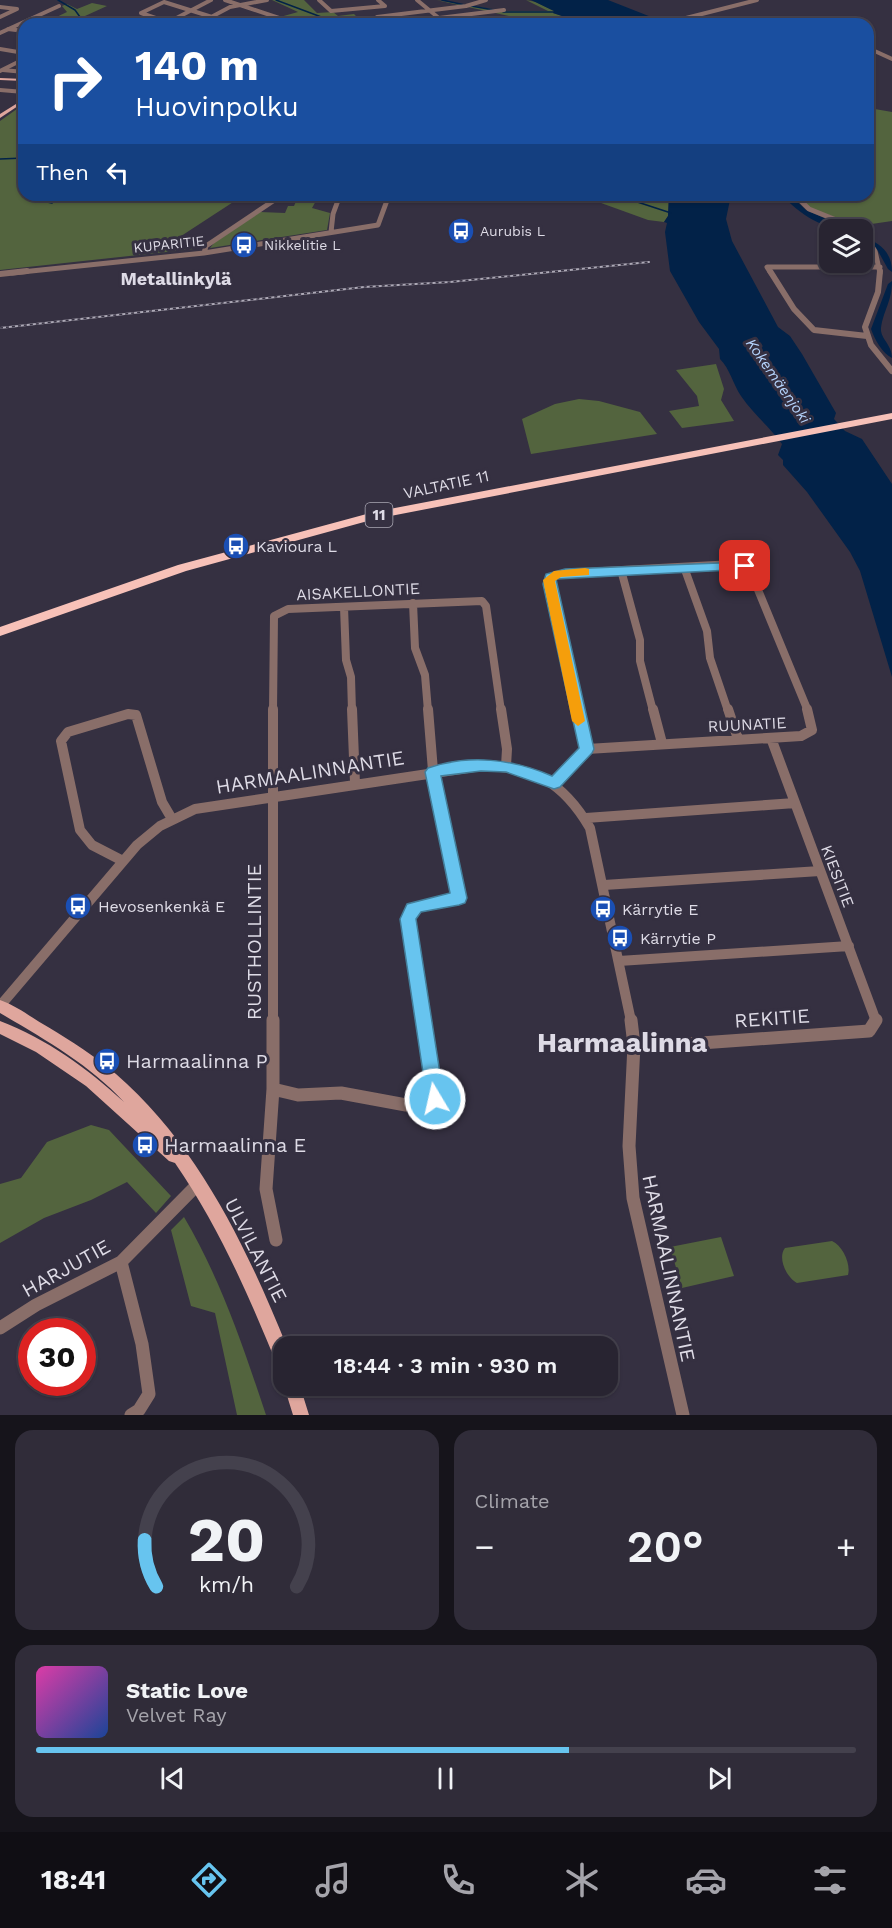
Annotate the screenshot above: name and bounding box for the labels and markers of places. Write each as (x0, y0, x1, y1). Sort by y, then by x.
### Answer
bus stop icon: Aurubis L (446, 216, 476, 246)
place label: Aurubis L (480, 223, 545, 239)
bus stop icon: Nikkelitie L (229, 230, 259, 260)
place label: Nikkelitie L (264, 237, 341, 253)
bus stop icon: Kavioura L (221, 531, 251, 561)
place label: Kavioura L (256, 537, 338, 556)
pin (719, 540, 770, 591)
bus stop icon: Hevosenkenkä E (63, 891, 93, 921)
bus stop icon: Kärrytie E (588, 894, 618, 924)
place label: Hevosenkenkä E (98, 897, 225, 916)
place label: Kärrytie E (622, 900, 699, 919)
bus stop icon: Kärrytie P (605, 923, 635, 953)
place label: Kärrytie P (640, 929, 716, 948)
bus stop icon: Harmaalinna P (92, 1046, 122, 1076)
place label: Harmaalinna P (126, 1049, 268, 1073)
bus stop icon: Harmaalinna E (130, 1130, 160, 1160)
place label: Harmaalinna E (164, 1133, 306, 1157)

